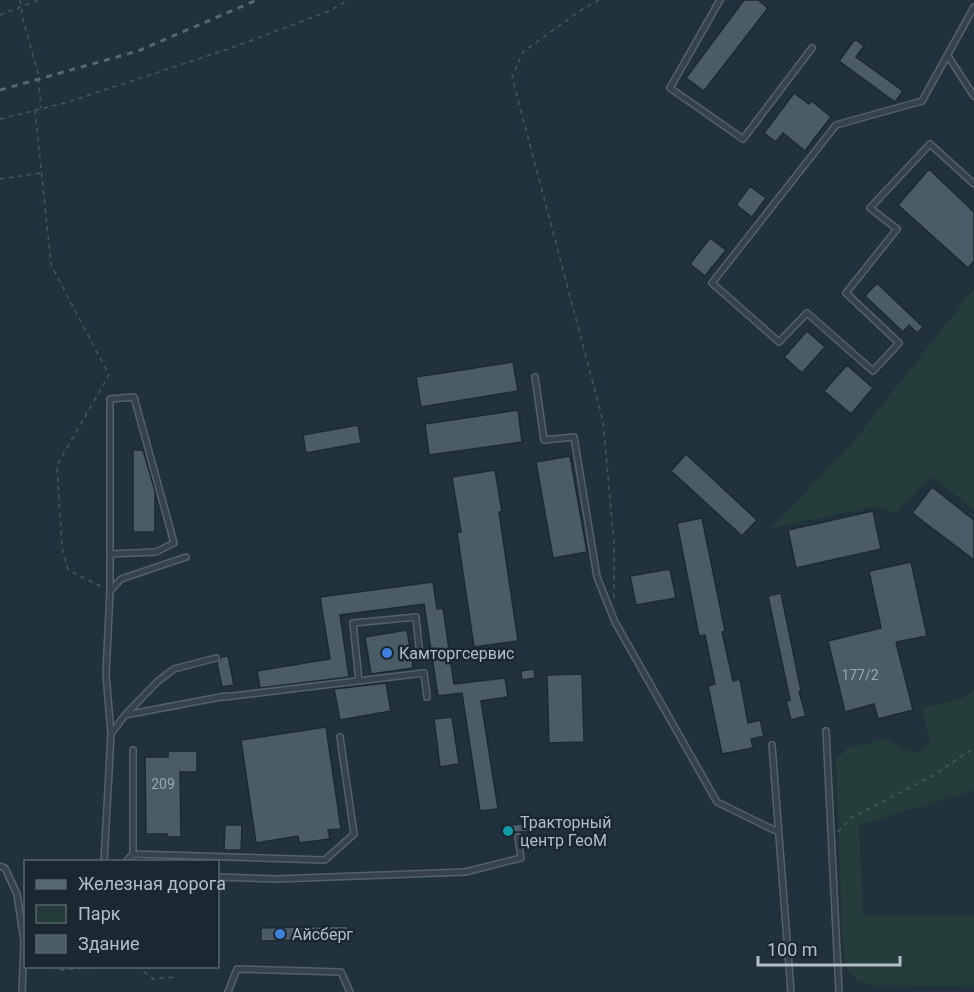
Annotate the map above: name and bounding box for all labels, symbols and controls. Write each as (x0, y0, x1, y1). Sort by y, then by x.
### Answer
place label: Камторгсервис (399, 644, 515, 663)
marker: Камторгсервис (380, 646, 394, 660)
house number: 177/2 (841, 667, 879, 683)
house number: 209 (151, 776, 175, 792)
place label: Тракторный центр ГеоМ (520, 813, 611, 850)
marker: Тракторный центр ГеоМ (501, 824, 515, 838)
legend (24, 860, 219, 968)
text: Железная дорога (78, 873, 226, 894)
text: Парк (78, 903, 121, 924)
place label: Айсберг (292, 925, 353, 944)
marker: Айсберг (273, 927, 287, 941)
scale bar (758, 929, 900, 967)
text: Здание (78, 933, 140, 954)
text: 100 m (767, 939, 818, 960)

